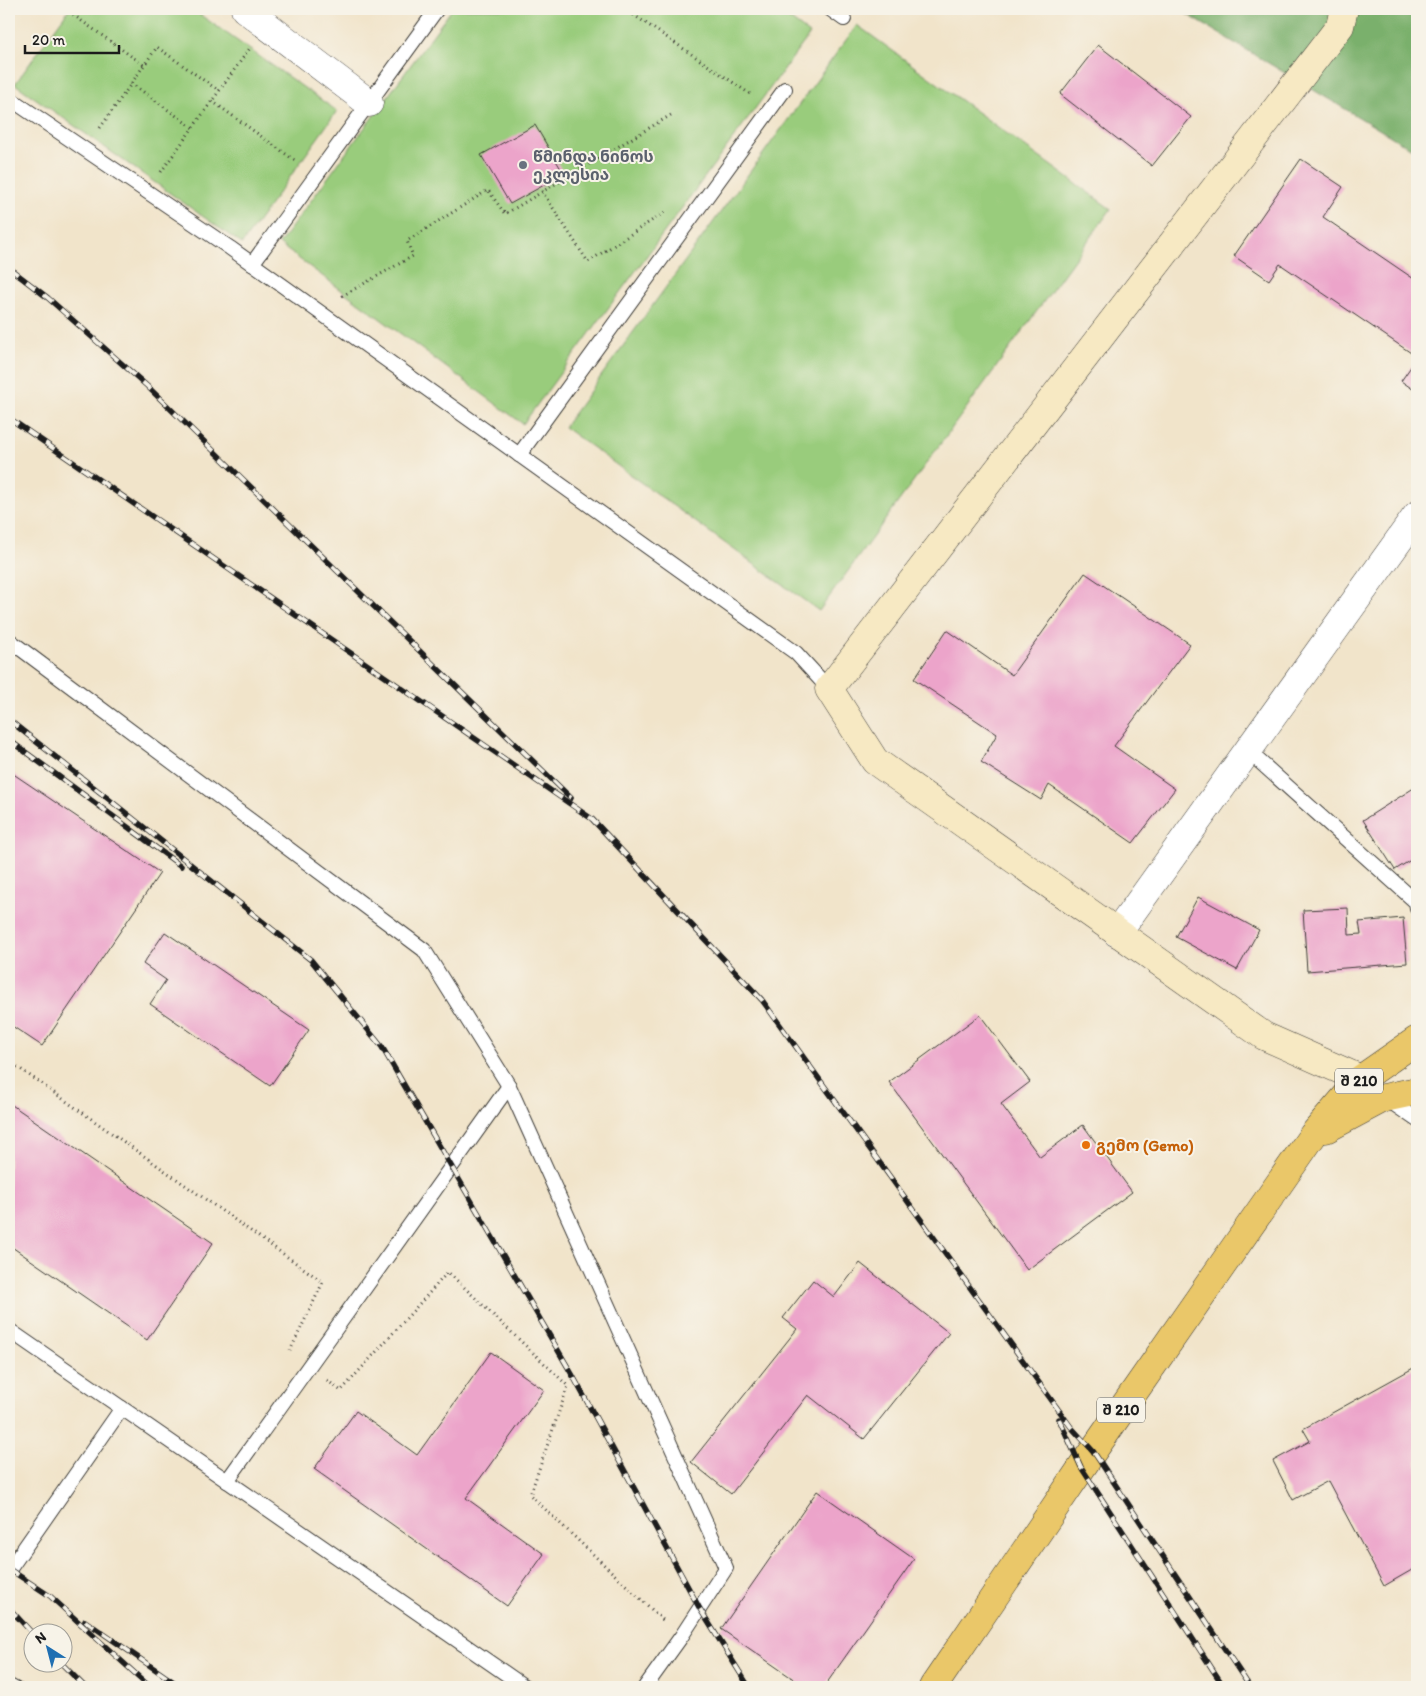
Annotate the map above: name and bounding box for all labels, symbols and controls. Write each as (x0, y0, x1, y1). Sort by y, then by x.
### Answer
scale bar (25, 22, 119, 54)
text: 20 m (32, 31, 66, 49)
place label: წმინდა ნინოს ეკლესია (533, 147, 654, 185)
marker: წმინდა ნინოს ეკლესია (517, 159, 529, 171)
road number: შ 210 (1335, 1068, 1383, 1094)
place label: გემო (Gemo) (1096, 1136, 1194, 1156)
marker: გემო (Gemo) (1080, 1139, 1092, 1151)
road number: შ 210 (1097, 1398, 1145, 1422)
north arrow (22, 1624, 72, 1674)
text: N (32, 1628, 49, 1648)

